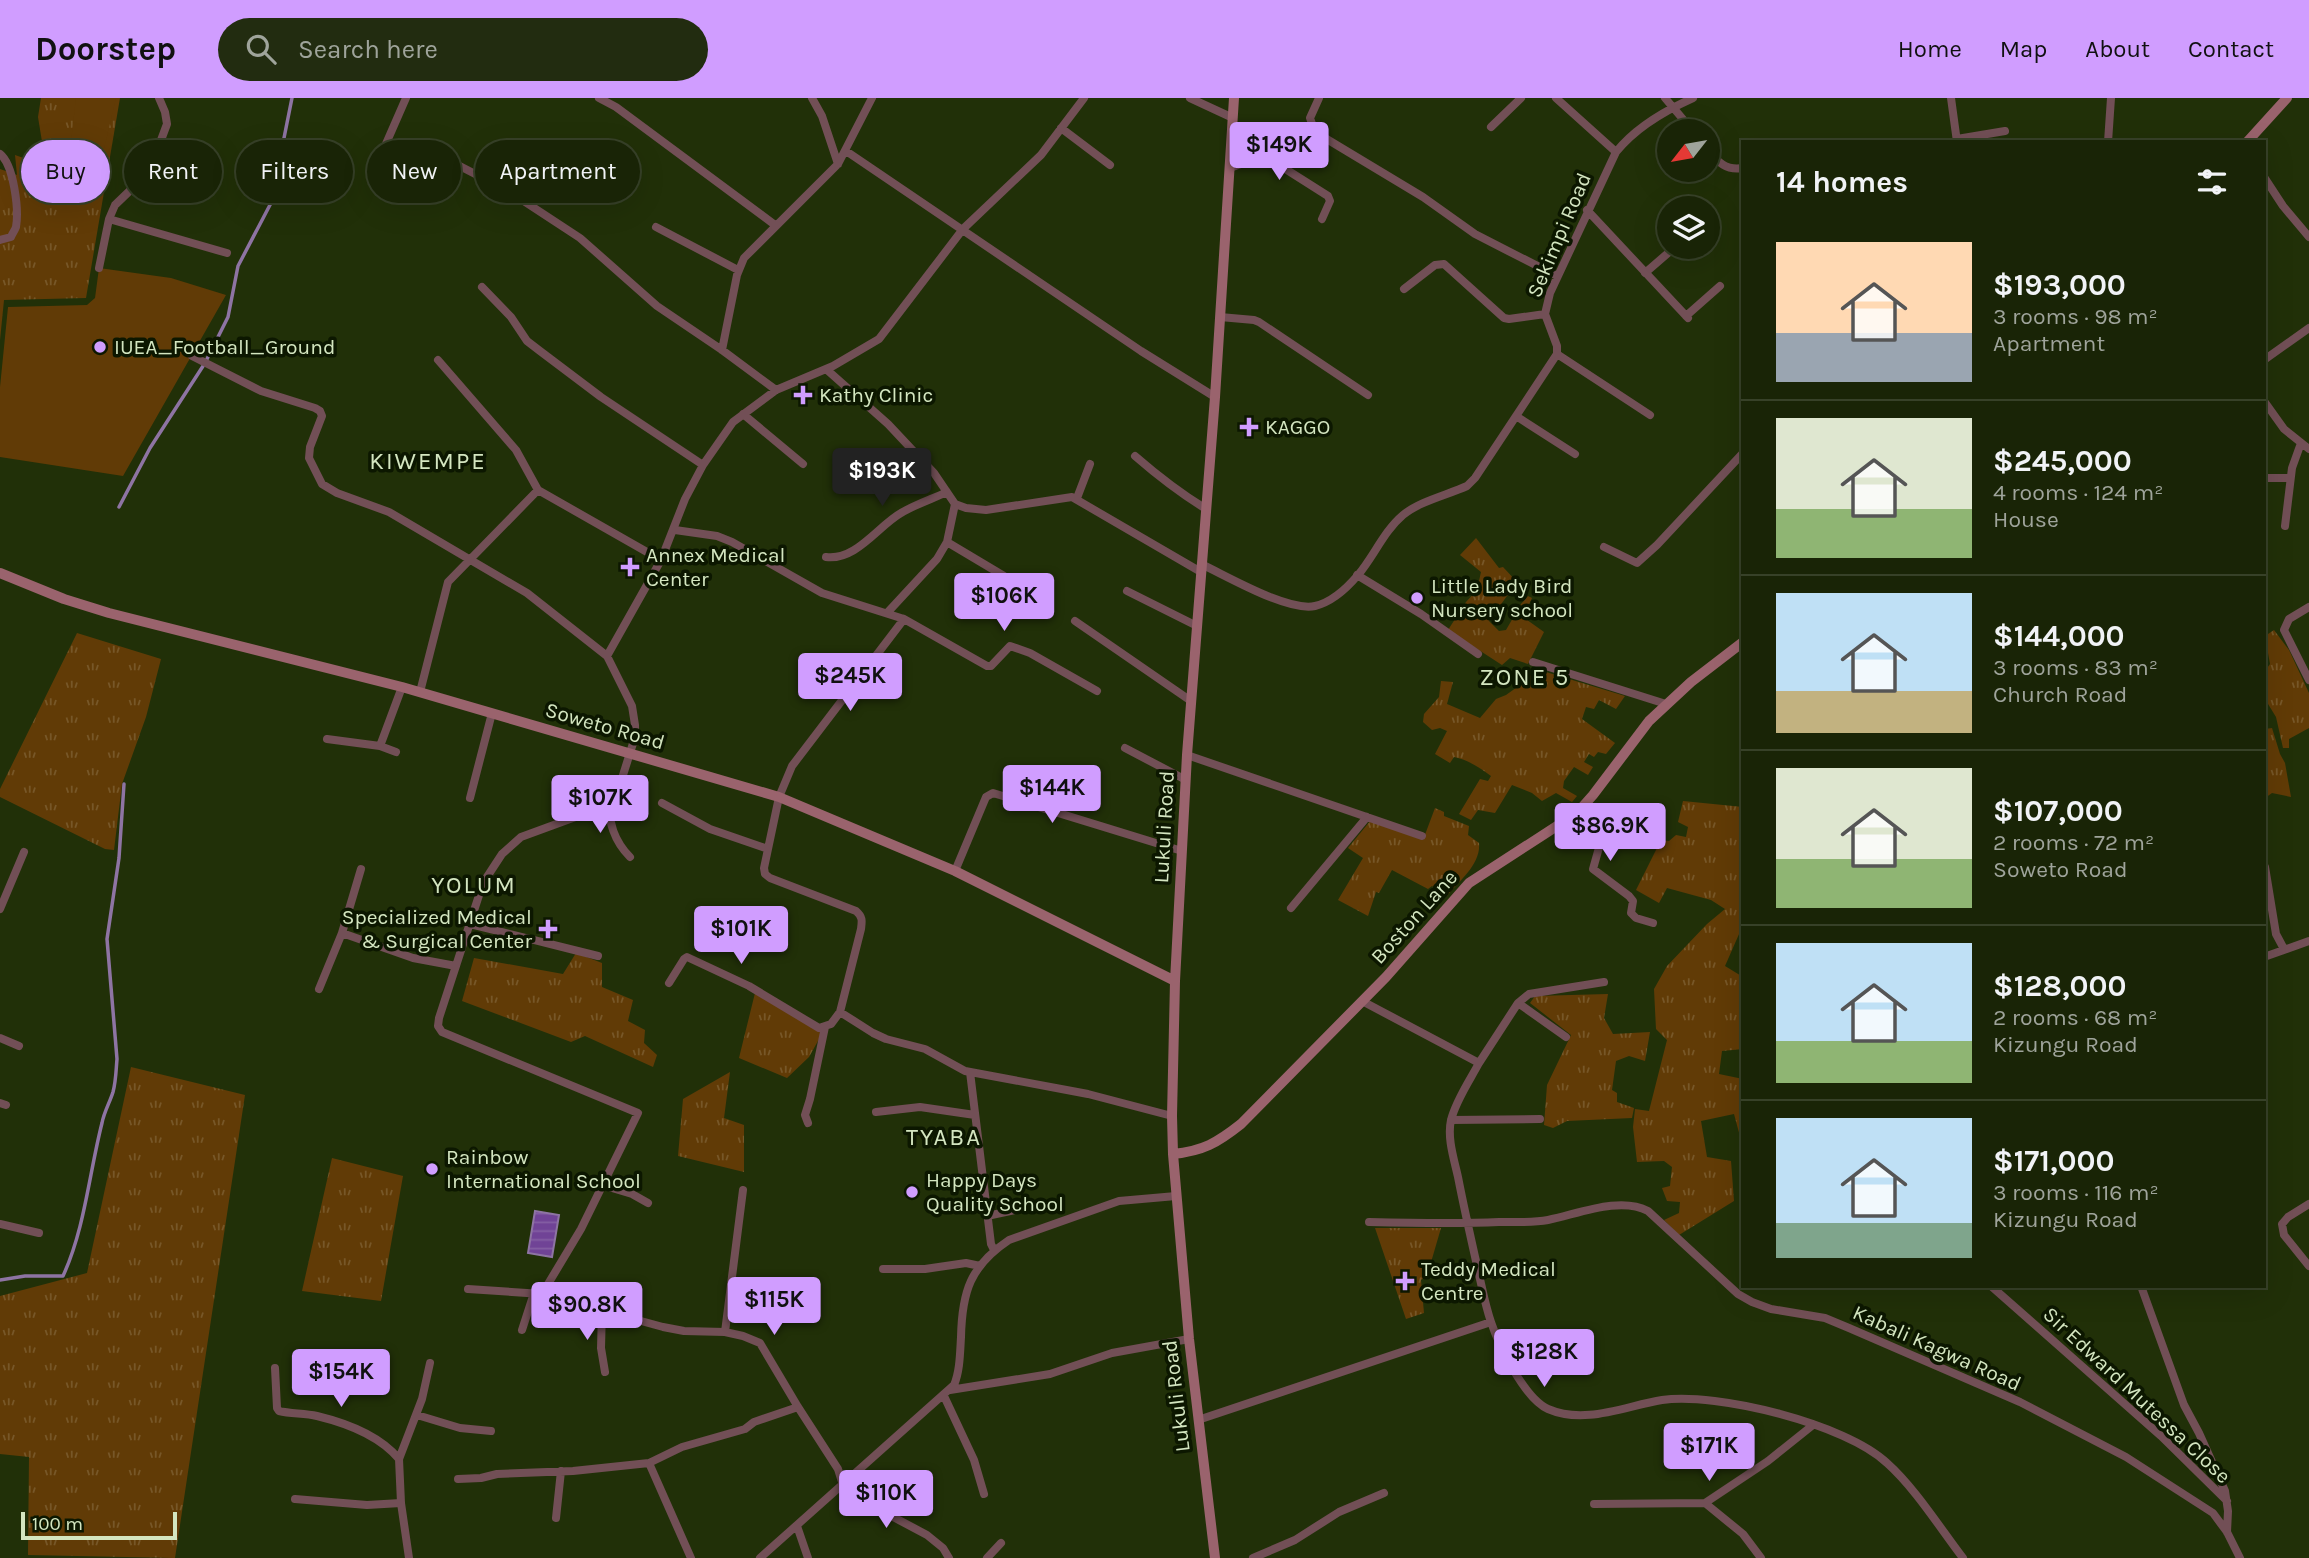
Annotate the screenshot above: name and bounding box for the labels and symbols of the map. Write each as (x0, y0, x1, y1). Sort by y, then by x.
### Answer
north arrow (1657, 119, 1720, 182)
pin: $149K (1230, 122, 1328, 182)
street label: Sekimpi Road (1522, 169, 1596, 301)
place label: IUEA_Football_Ground (114, 335, 335, 359)
marker: IUEA_Football_Ground (92, 339, 108, 355)
place label: Kathy Clinic (819, 383, 933, 407)
marker: Kathy Clinic (793, 385, 813, 405)
place label: KAGGO (1265, 415, 1330, 439)
marker: KAGGO (1239, 417, 1259, 437)
district label: KIWEMPE (369, 447, 487, 475)
pin: $193K (833, 448, 931, 508)
place label: Annex Medical Center (646, 543, 785, 591)
marker: Annex Medical Center (620, 557, 640, 577)
pin: $106K (955, 574, 1053, 633)
place label: Little Lady Bird Nursery school (1431, 574, 1573, 622)
marker: Little Lady Bird Nursery school (1409, 590, 1425, 606)
pin: $245K (801, 654, 899, 713)
district label: ZONE 5 (1480, 663, 1570, 691)
street label: Soweto Road (543, 698, 667, 754)
pin: $144K (1003, 766, 1101, 825)
street label: Lukuli Road (1149, 770, 1179, 884)
pin: $107K (551, 776, 649, 835)
pin: $86.9K (1553, 804, 1667, 863)
street label: Boston Lane (1366, 865, 1462, 969)
district label: YOLUM (431, 871, 517, 899)
place label: Specialized Medical & Surgical Center (342, 905, 532, 953)
pin: $101K (692, 906, 790, 966)
marker: Specialized Medical & Surgical Center (538, 919, 558, 939)
district label: TYABA (906, 1123, 982, 1151)
place label: Rainbow International School (446, 1145, 641, 1193)
marker: Rainbow International School (424, 1161, 440, 1177)
place label: Happy Days Quality School (926, 1168, 1064, 1216)
marker: Happy Days Quality School (904, 1184, 920, 1200)
place label: Teddy Medical Centre (1421, 1257, 1556, 1305)
marker: Teddy Medical Centre (1395, 1271, 1415, 1291)
pin: $115K (725, 1278, 823, 1337)
pin: $90.8K (530, 1282, 644, 1342)
street label: Kabali Kagwa Road (1849, 1300, 2025, 1396)
street label: Sir Edward Mutessa Close (2038, 1302, 2236, 1488)
pin: $128K (1495, 1330, 1593, 1389)
street label: Lukuli Road (1157, 1339, 1195, 1453)
pin: $154K (292, 1350, 390, 1409)
pin: $171K (1660, 1424, 1758, 1483)
pin: $110K (837, 1470, 935, 1530)
scale bar (21, 1509, 177, 1541)

